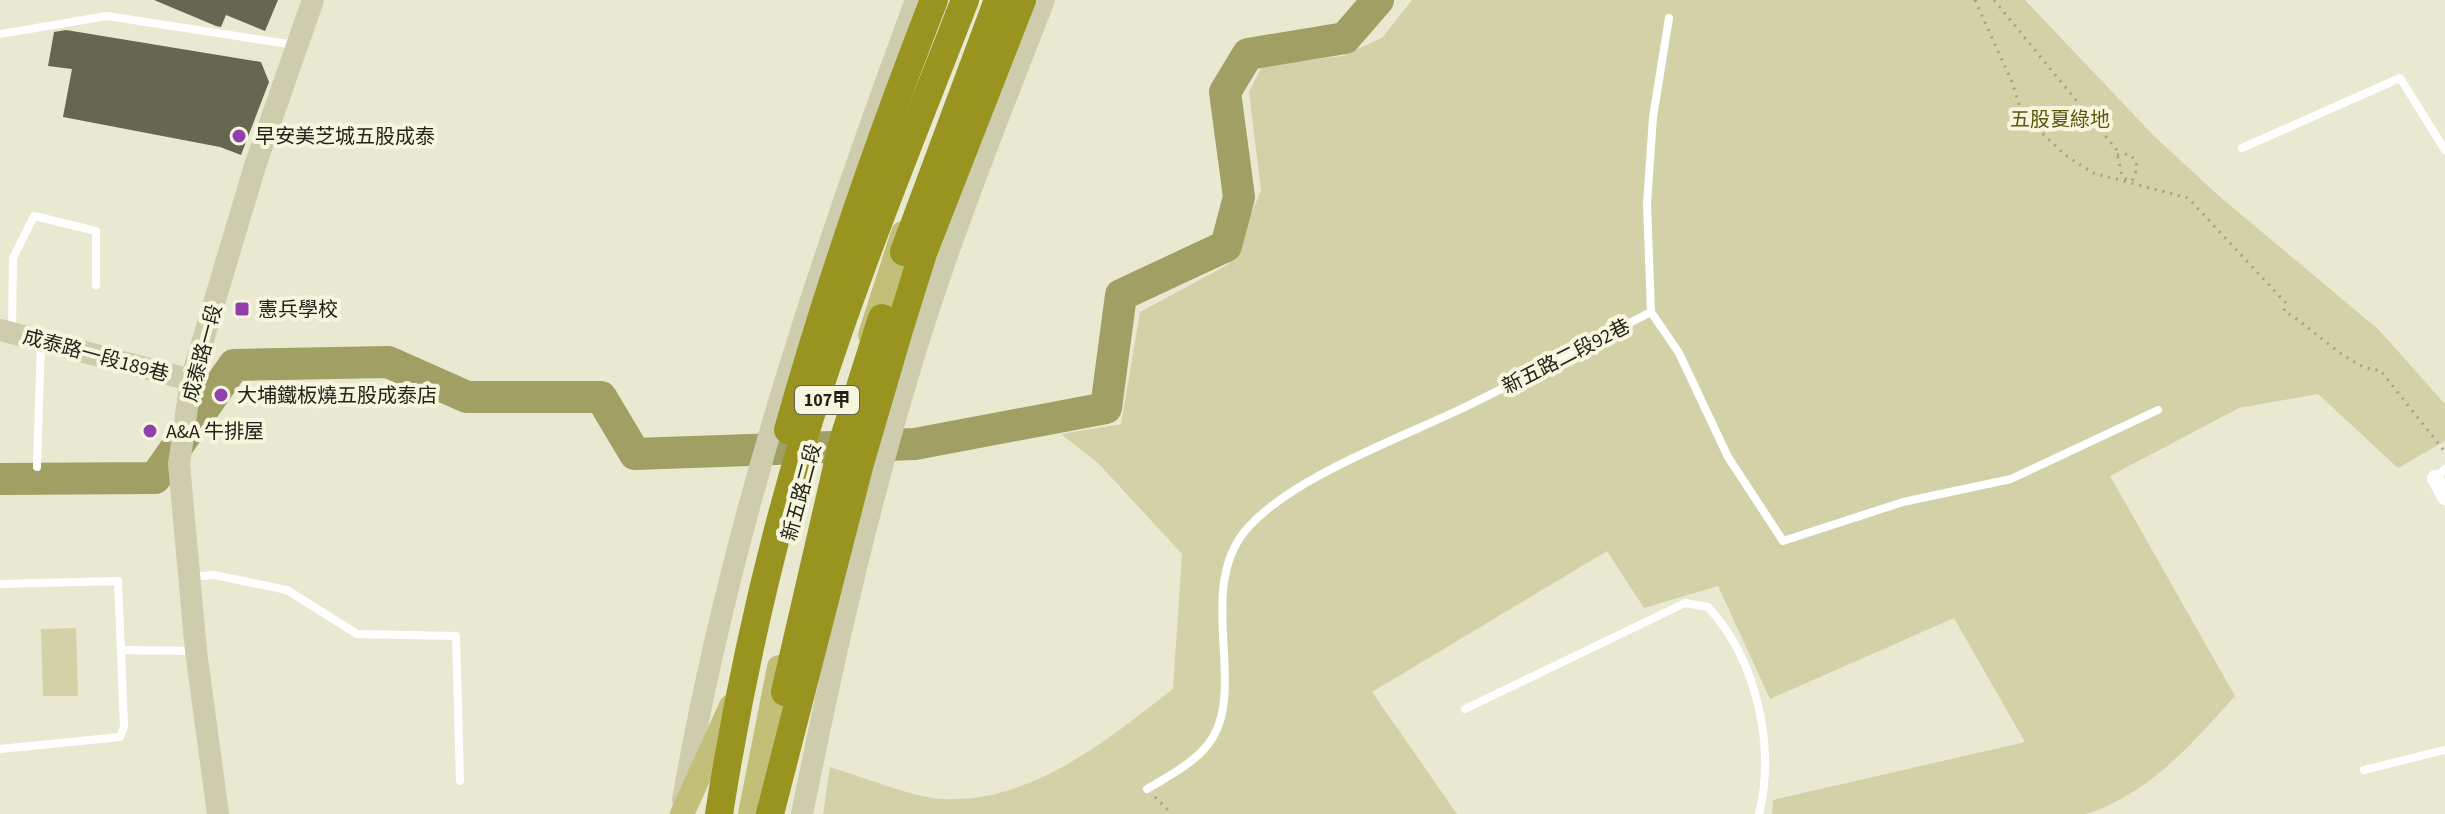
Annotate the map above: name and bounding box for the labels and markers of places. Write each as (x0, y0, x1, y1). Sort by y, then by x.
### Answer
place label: 早安美芝城五股成泰 (255, 123, 435, 151)
marker: 早安美芝城五股成泰 (230, 127, 248, 145)
place label: 憲兵學校 (258, 296, 338, 324)
marker: 憲兵學校 (233, 300, 251, 318)
place label: 大埔鐵板燒五股成泰店 (237, 382, 437, 410)
marker: 大埔鐵板燒五股成泰店 (212, 386, 230, 404)
place label: A&A 牛排屋 (166, 418, 264, 446)
marker: A&A 牛排屋 (141, 422, 159, 440)

